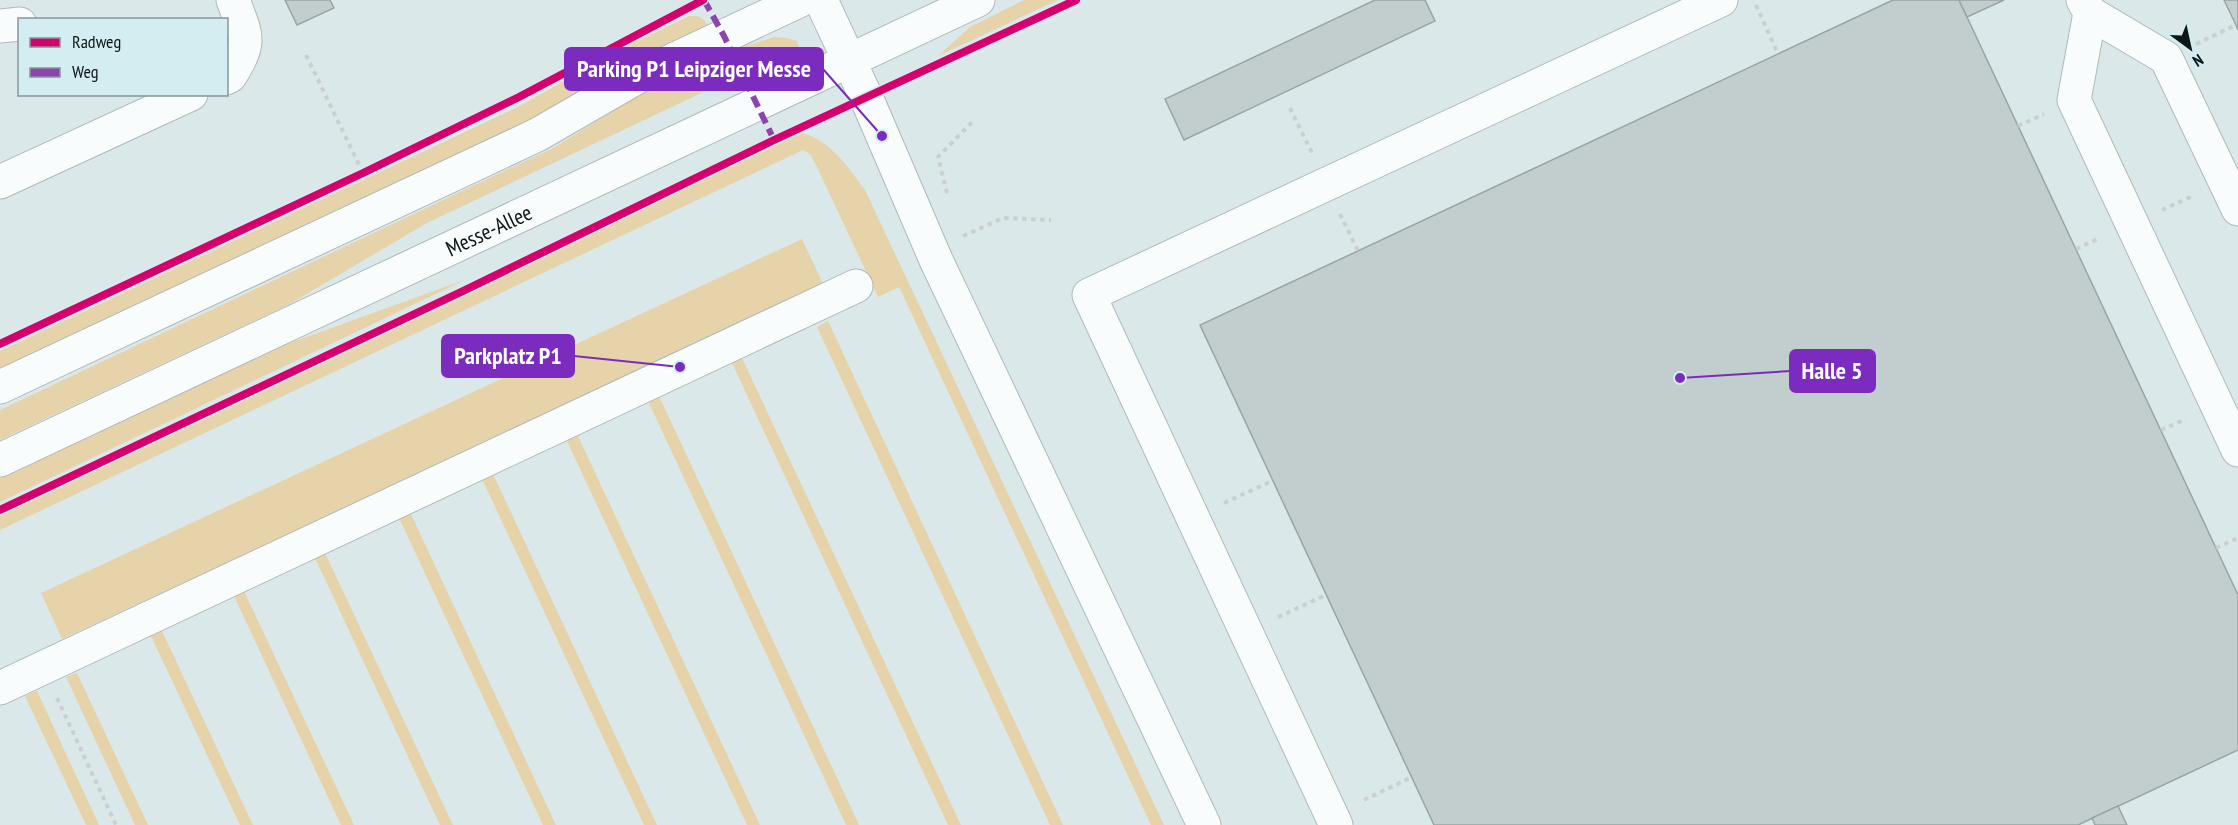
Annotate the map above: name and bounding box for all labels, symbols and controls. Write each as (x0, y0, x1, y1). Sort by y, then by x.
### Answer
legend (18, 18, 228, 96)
north arrow (2160, 18, 2220, 78)
text: Radweg (72, 30, 121, 53)
callout: Parking P1 Leipziger Messe (565, 48, 823, 90)
text: N (2189, 50, 2207, 71)
text: Parking P1 Leipziger Messe (577, 53, 811, 84)
text: Weg (72, 60, 99, 83)
street label: Messe-Allee (441, 198, 536, 262)
callout: Parkplatz P1 (442, 335, 574, 377)
text: Parkplatz P1 (454, 340, 562, 371)
callout: Halle 5 (1790, 350, 1875, 392)
text: Halle 5 (1801, 355, 1863, 386)

